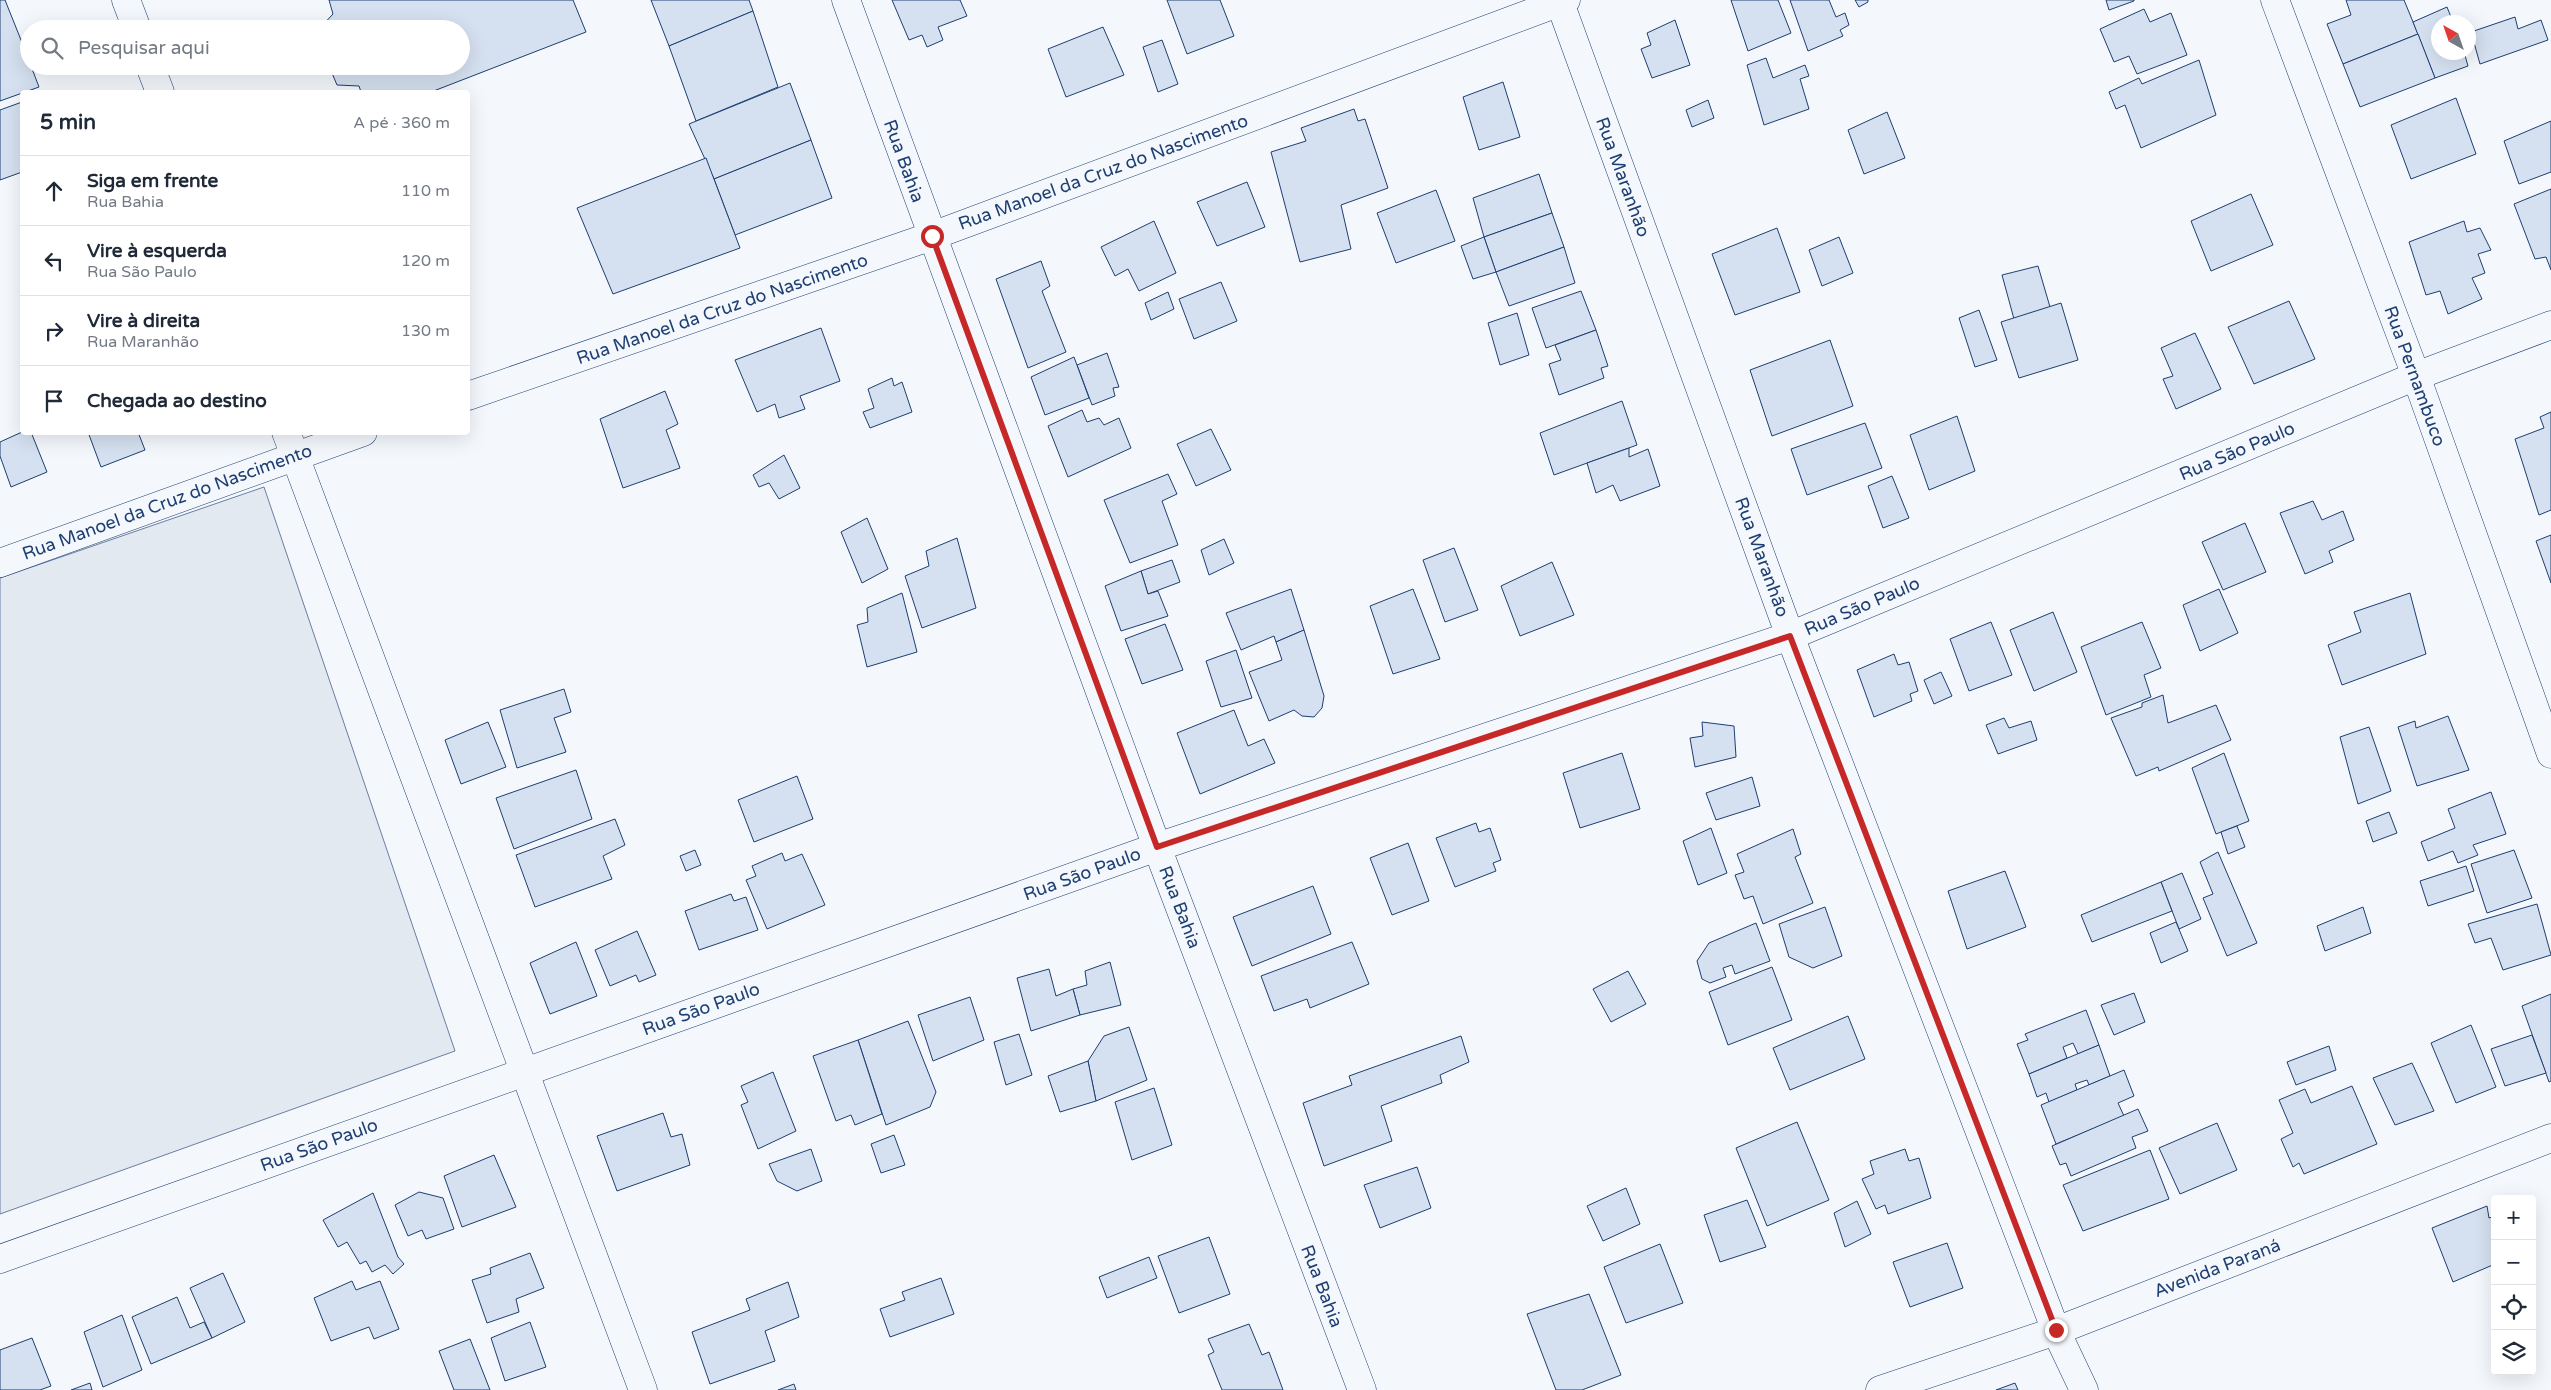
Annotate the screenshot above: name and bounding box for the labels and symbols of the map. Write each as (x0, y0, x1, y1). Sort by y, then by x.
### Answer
north arrow (2431, 15, 2476, 60)
street label: Rua Manoel da Cruz do Nascimento (955, 109, 1251, 235)
street label: Rua Maranhão (1591, 114, 1655, 240)
street label: Rua Bahia (879, 116, 929, 206)
route start (921, 225, 944, 248)
street label: Rua Manoel da Cruz do Nascimento (573, 249, 871, 369)
street label: Rua Pernambuco (2379, 303, 2451, 449)
street label: Rua São Paulo (2176, 417, 2298, 485)
street label: Rua Manoel da Cruz do Nascimento (19, 439, 315, 565)
street label: Rua Maranhão (1730, 494, 1794, 620)
street label: Rua São Paulo (1801, 572, 1923, 640)
street label: Rua São Paulo (1020, 843, 1144, 905)
street label: Rua Bahia (1154, 863, 1206, 951)
street label: Rua São Paulo (639, 978, 763, 1040)
street label: Rua São Paulo (257, 1114, 381, 1176)
street label: Avenida Paraná (2151, 1234, 2283, 1302)
street label: Rua Bahia (1296, 1242, 1348, 1330)
route end (2045, 1319, 2068, 1342)

